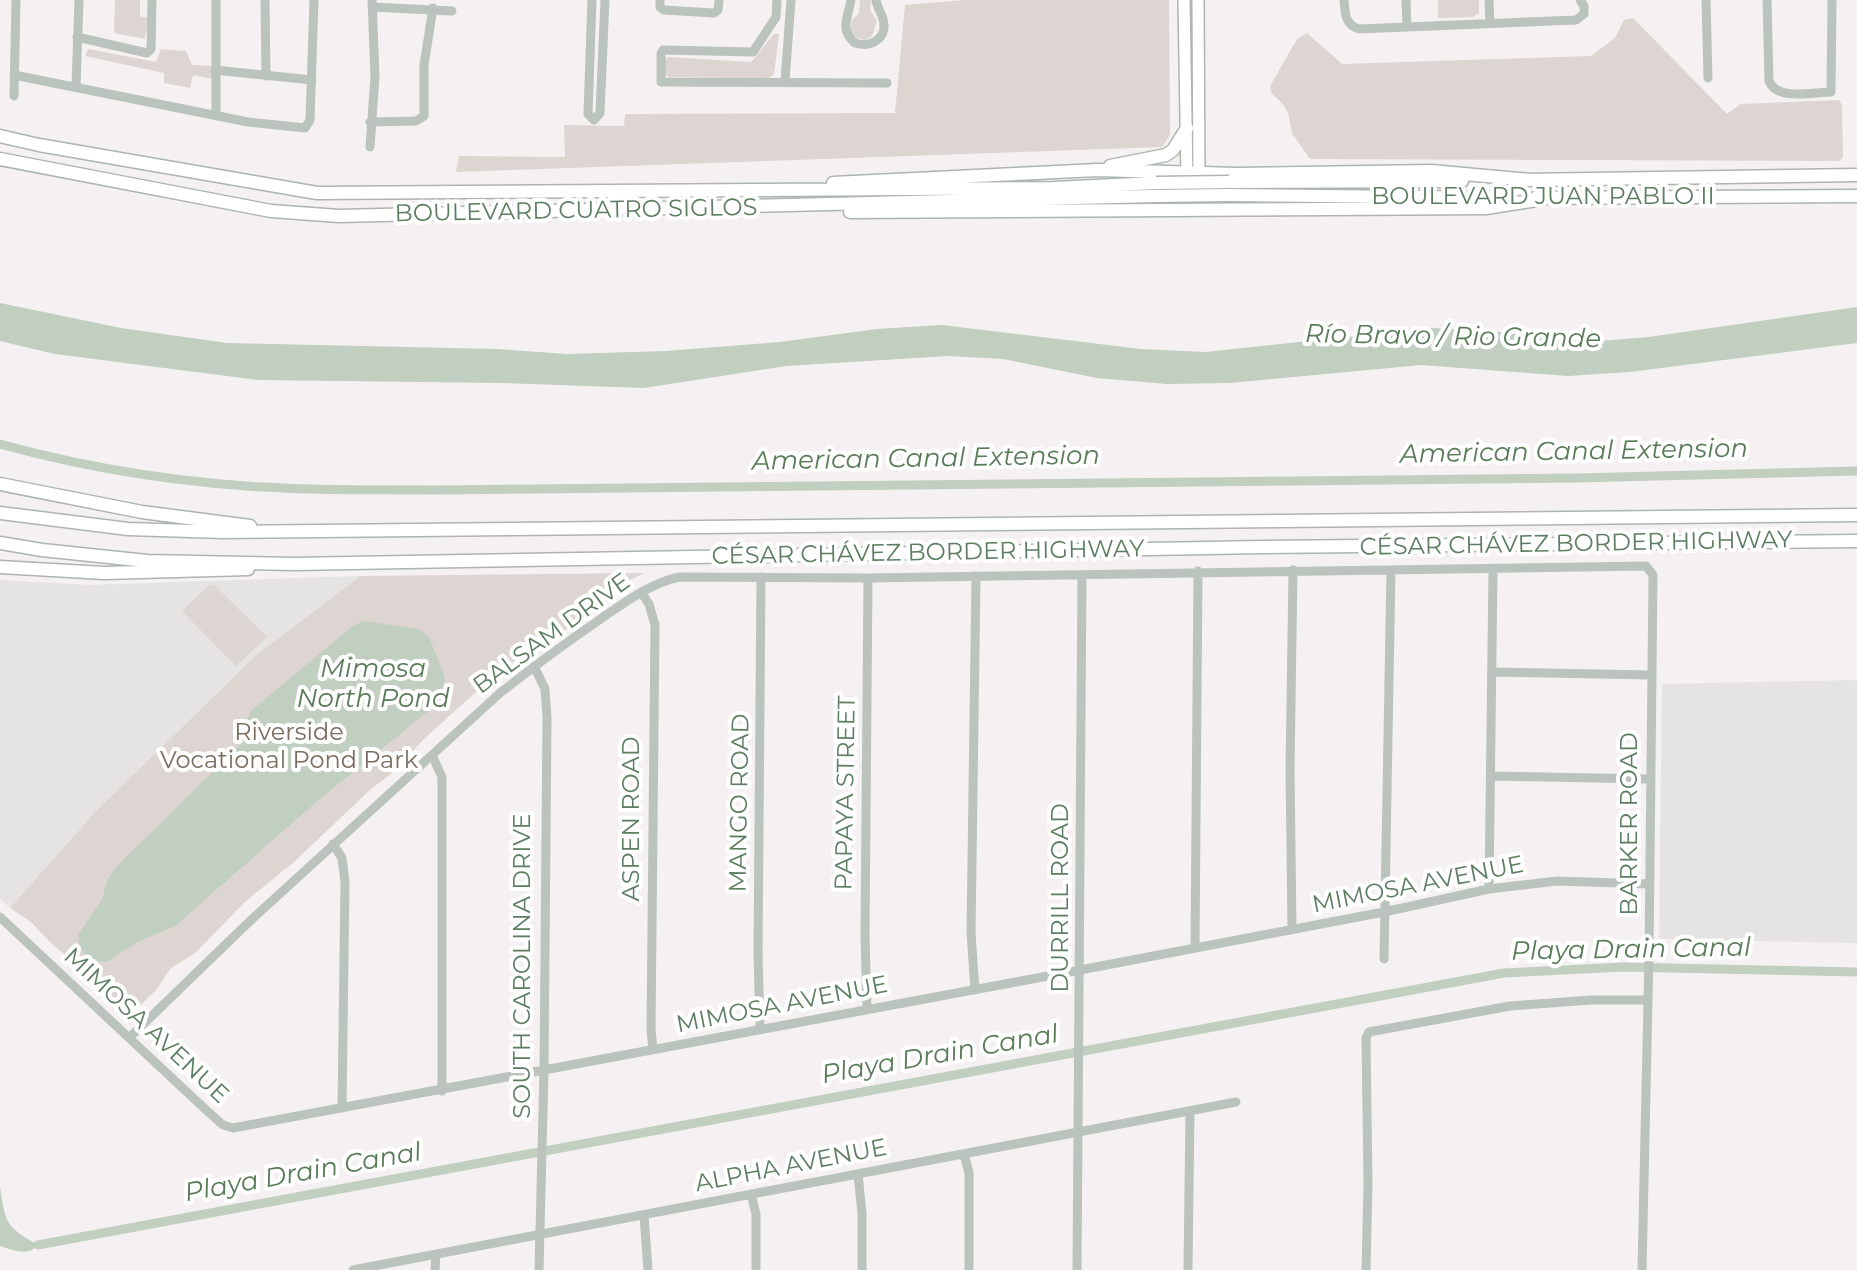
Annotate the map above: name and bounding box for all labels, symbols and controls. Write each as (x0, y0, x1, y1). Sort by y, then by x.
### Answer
street label: BOULEVARD JUAN PABLO II (1371, 183, 1715, 211)
street label: BOULEVARD CUATRO SIGLOS (394, 193, 758, 229)
water label: Río Bravo / Rio Grande (1305, 319, 1601, 355)
water label: American Canal Extension (1400, 433, 1748, 471)
water label: American Canal Extension (752, 440, 1100, 478)
street label: CÉSAR CHÁVEZ BORDER HIGHWAY (1359, 526, 1793, 562)
street label: CÉSAR CHÁVEZ BORDER HIGHWAY (711, 535, 1145, 571)
street label: BALSAM DRIVE (468, 567, 636, 701)
water label: Mimosa North Pond (296, 653, 450, 714)
street label: PAPAYA STREET (830, 695, 862, 891)
street label: MANGO ROAD (724, 713, 756, 893)
park label: Riverside Vocational Pond Park (160, 719, 418, 775)
street label: BARKER ROAD (1616, 732, 1644, 916)
street label: ASPEN ROAD (618, 736, 646, 902)
street label: DURRILL ROAD (1047, 803, 1075, 993)
street label: SOUTH CAROLINA DRIVE (509, 813, 537, 1119)
street label: MIMOSA AVENUE (1310, 850, 1526, 920)
water label: Playa Drain Canal (1511, 932, 1751, 968)
street label: MIMOSA AVENUE (58, 942, 234, 1110)
street label: MIMOSA AVENUE (674, 970, 890, 1040)
water label: Playa Drain Canal (819, 1019, 1061, 1091)
street label: ALPHA AVENUE (693, 1133, 889, 1199)
water label: Playa Drain Canal (182, 1137, 424, 1209)

